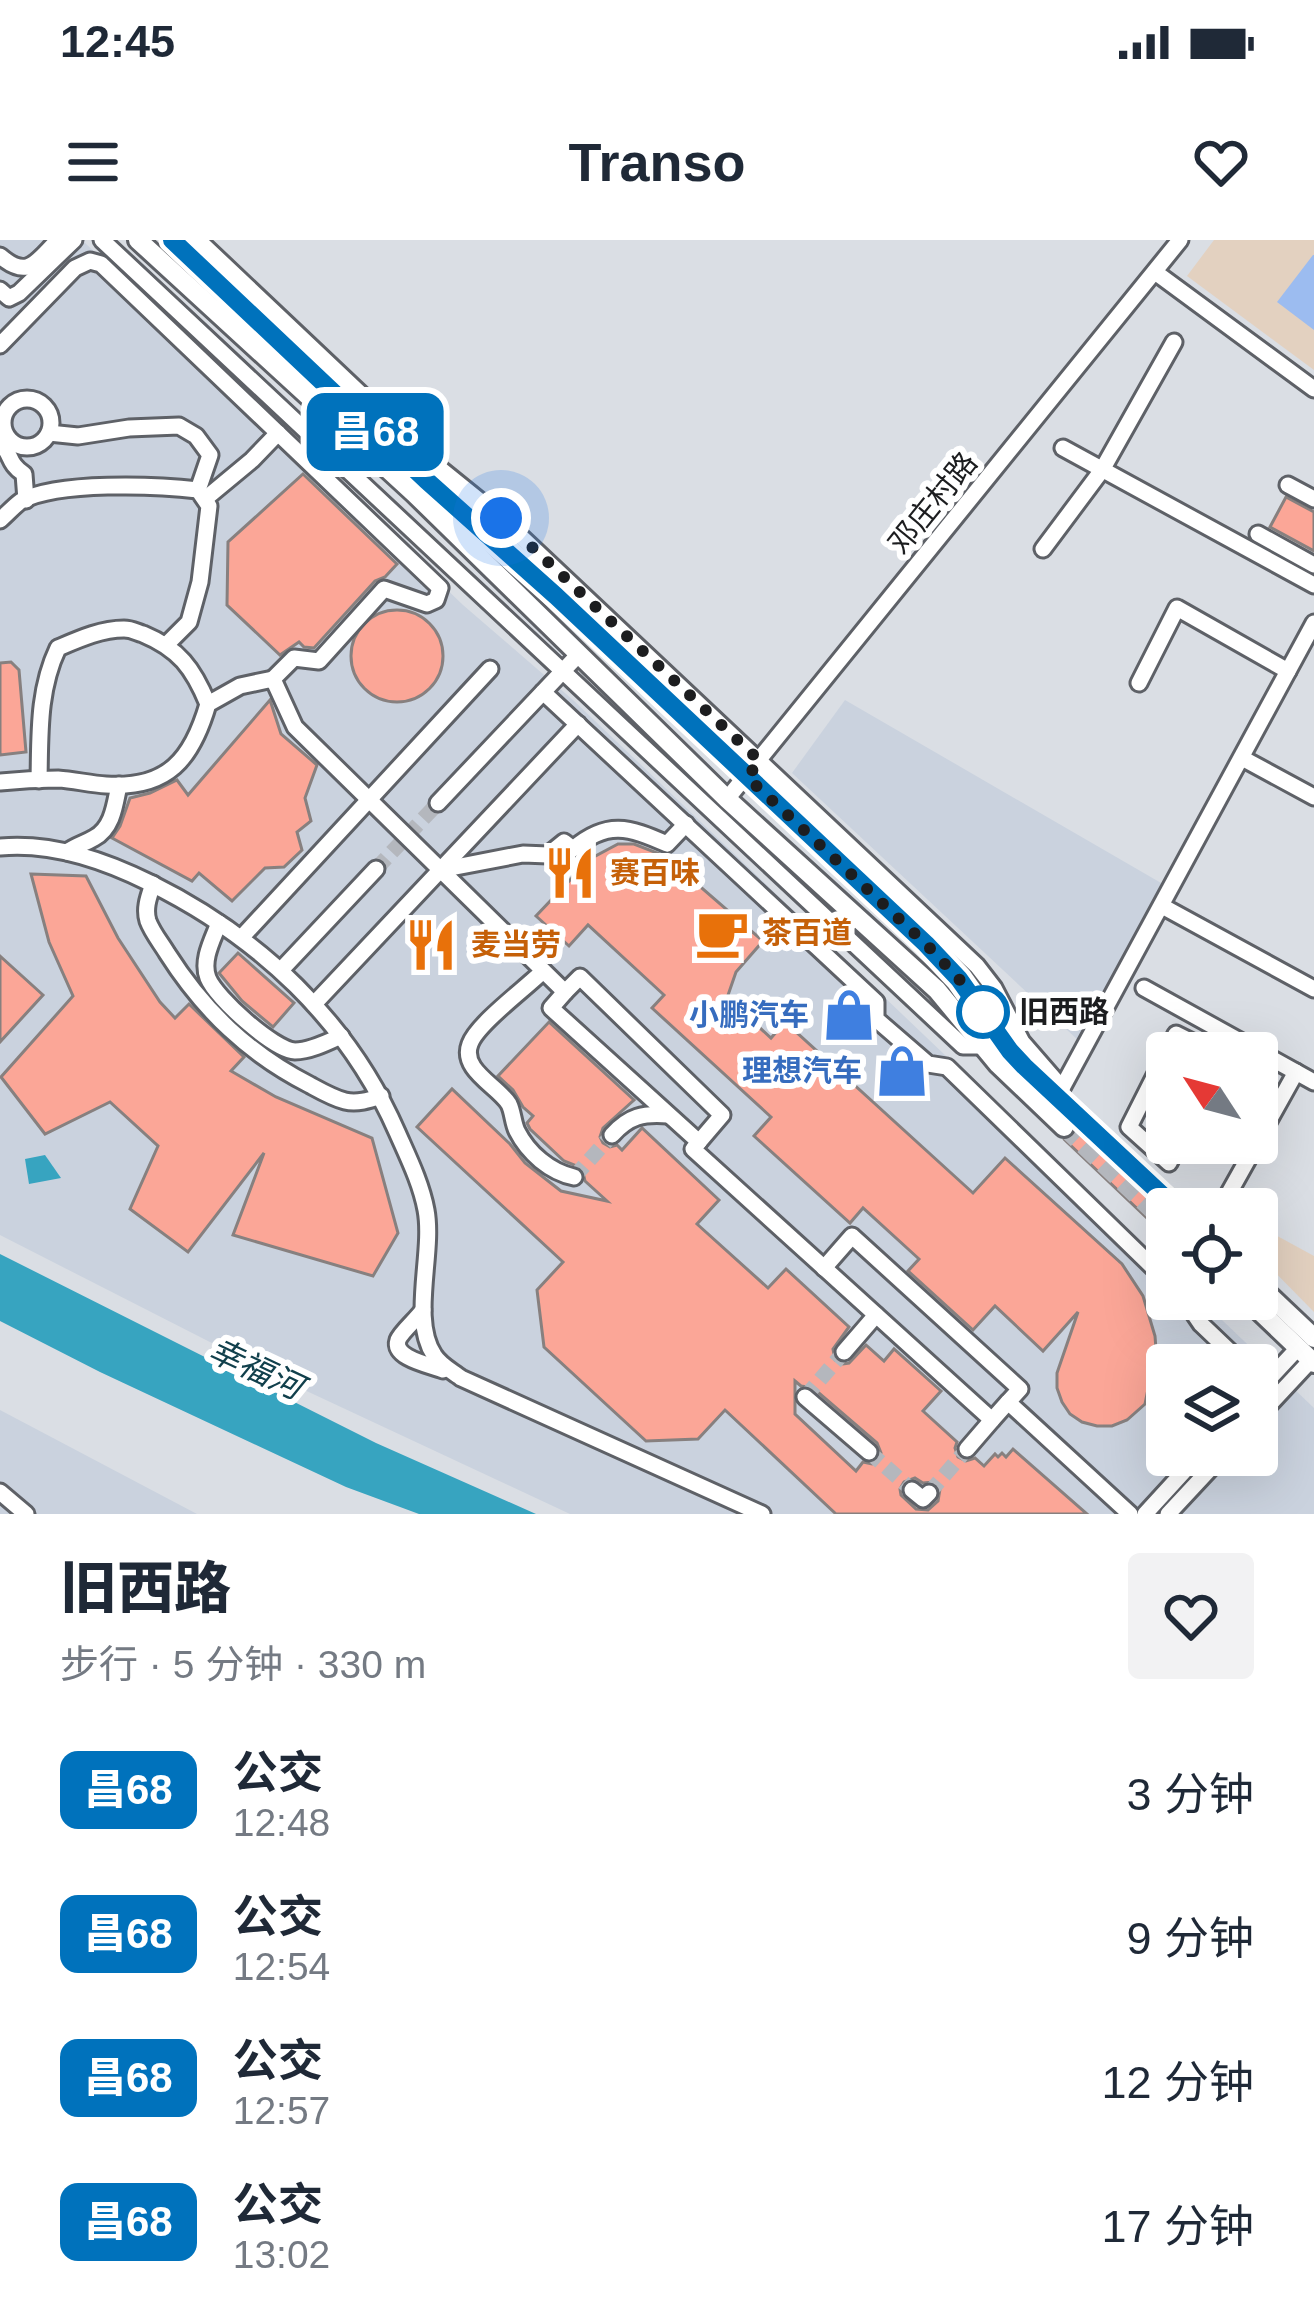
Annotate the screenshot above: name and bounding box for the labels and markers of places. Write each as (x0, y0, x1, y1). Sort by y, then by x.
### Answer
restaurant icon: 赛百味 (541, 844, 599, 902)
place label: 赛百味 (610, 856, 700, 889)
cafe icon: 茶百道 (693, 904, 751, 962)
restaurant icon: 麦当劳 (402, 916, 460, 974)
place label: 茶百道 (762, 916, 852, 949)
place label: 麦当劳 (471, 928, 561, 961)
shop icon: 小鹏汽车 (820, 986, 878, 1044)
marker: 旧西路 (958, 987, 1008, 1037)
place label: 旧西路 (1019, 995, 1109, 1028)
place label: 小鹏汽车 (689, 998, 809, 1031)
shop icon: 理想汽车 (873, 1042, 931, 1100)
place label: 理想汽车 (742, 1054, 862, 1087)

